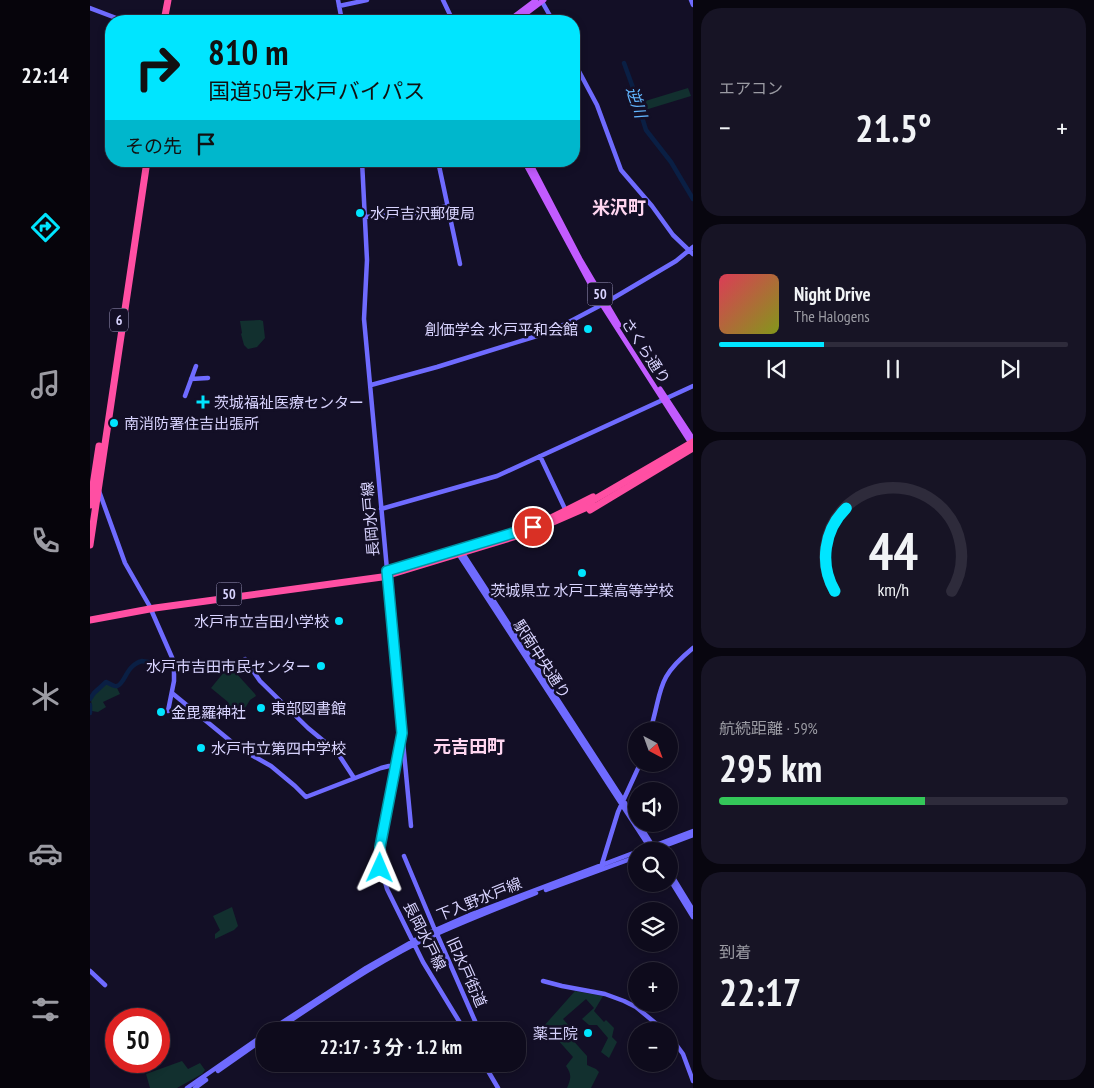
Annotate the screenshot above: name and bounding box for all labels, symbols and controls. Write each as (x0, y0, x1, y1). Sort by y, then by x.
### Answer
text: 810 m (208, 29, 289, 75)
icon: right (125, 35, 190, 100)
text: 22:14 (21, 61, 69, 89)
text: 国道50号水戸バイパス (208, 77, 425, 105)
text: エアコン (719, 78, 783, 98)
water label: 逆川 (623, 84, 652, 122)
text: 21.5° (855, 103, 932, 152)
text: − (719, 109, 731, 146)
text: + (1056, 109, 1068, 146)
icon: arrive (192, 130, 220, 158)
text: その先 (125, 134, 182, 158)
district label: 米沢町 (592, 196, 646, 219)
place label: 水戸吉沢郵便局 (370, 204, 475, 223)
marker: 水戸吉沢郵便局 (354, 207, 366, 219)
icon: directions (28, 210, 63, 245)
road number: 50 (588, 282, 612, 306)
text: Night Drive (794, 282, 871, 306)
text: The Halogens (794, 306, 870, 326)
road number: 6 (110, 308, 128, 332)
street label: さくら通り (618, 314, 674, 388)
place label: 創価学会 水戸平和会館 (425, 320, 578, 339)
marker: 創価学会 水戸平和会館 (582, 323, 594, 335)
icon: previous (763, 355, 791, 383)
icon: pause (879, 355, 907, 383)
icon: next (996, 355, 1024, 383)
icon: music (28, 367, 63, 402)
place label: 茨城福祉医療センター (214, 393, 364, 412)
marker: 茨城福祉医療センター (196, 395, 210, 409)
place label: 南消防署住吉出張所 (124, 414, 259, 433)
marker: 南消防署住吉出張所 (108, 417, 120, 429)
street label: 長岡水戸線 (357, 481, 383, 557)
pin (512, 506, 554, 548)
icon: arrive (519, 513, 547, 541)
text: 44 (869, 517, 918, 584)
icon: phone (28, 523, 63, 558)
marker: 茨城県立 水戸工業高等学校 (576, 567, 588, 579)
text: km/h (878, 578, 909, 601)
place label: 茨城県立 水戸工業高等学校 (490, 581, 674, 600)
road number: 50 (216, 582, 242, 606)
place label: 水戸市立吉田小学校 (194, 612, 329, 631)
marker: 水戸市立吉田小学校 (333, 615, 345, 627)
street label: 駅南中央通り (510, 616, 574, 702)
place label: 水戸市吉田市民センター (146, 657, 311, 676)
marker: 水戸市吉田市民センター (315, 660, 327, 672)
icon: climate (28, 679, 63, 714)
place label: 東部図書館 (271, 699, 346, 718)
marker: 東部図書館 (255, 702, 267, 714)
place label: 金毘羅神社 (171, 703, 246, 722)
marker: 金毘羅神社 (155, 706, 167, 718)
text: 航続距離 · 59% (719, 718, 818, 738)
north arrow (628, 722, 678, 772)
map controls (628, 722, 678, 1072)
district label: 元吉田町 (433, 735, 505, 758)
place label: 水戸市立第四中学校 (211, 739, 346, 758)
marker: 水戸市立第四中学校 (195, 742, 207, 754)
text: 295 km (719, 743, 822, 792)
button: sound (628, 782, 678, 832)
icon: car (28, 836, 63, 871)
position arrow (353, 841, 405, 893)
button: search (628, 842, 678, 892)
street label: 下入野水戸線 (434, 873, 524, 925)
street label: 長岡水戸線 (400, 898, 450, 974)
button: layers (628, 902, 678, 952)
street label: 旧水戸街道 (443, 934, 491, 1010)
text: 到着 (719, 942, 751, 962)
button: + (628, 962, 678, 1012)
text: 22:17 (719, 967, 801, 1016)
icon: filters (28, 992, 63, 1027)
speed limit sign: 50 (105, 1008, 170, 1073)
button: − (628, 1022, 678, 1072)
place label: 薬王院 (533, 1024, 578, 1043)
marker: 薬王院 (582, 1027, 594, 1039)
text: 22:17 · 3 分 · 1.2 km (320, 1035, 462, 1059)

